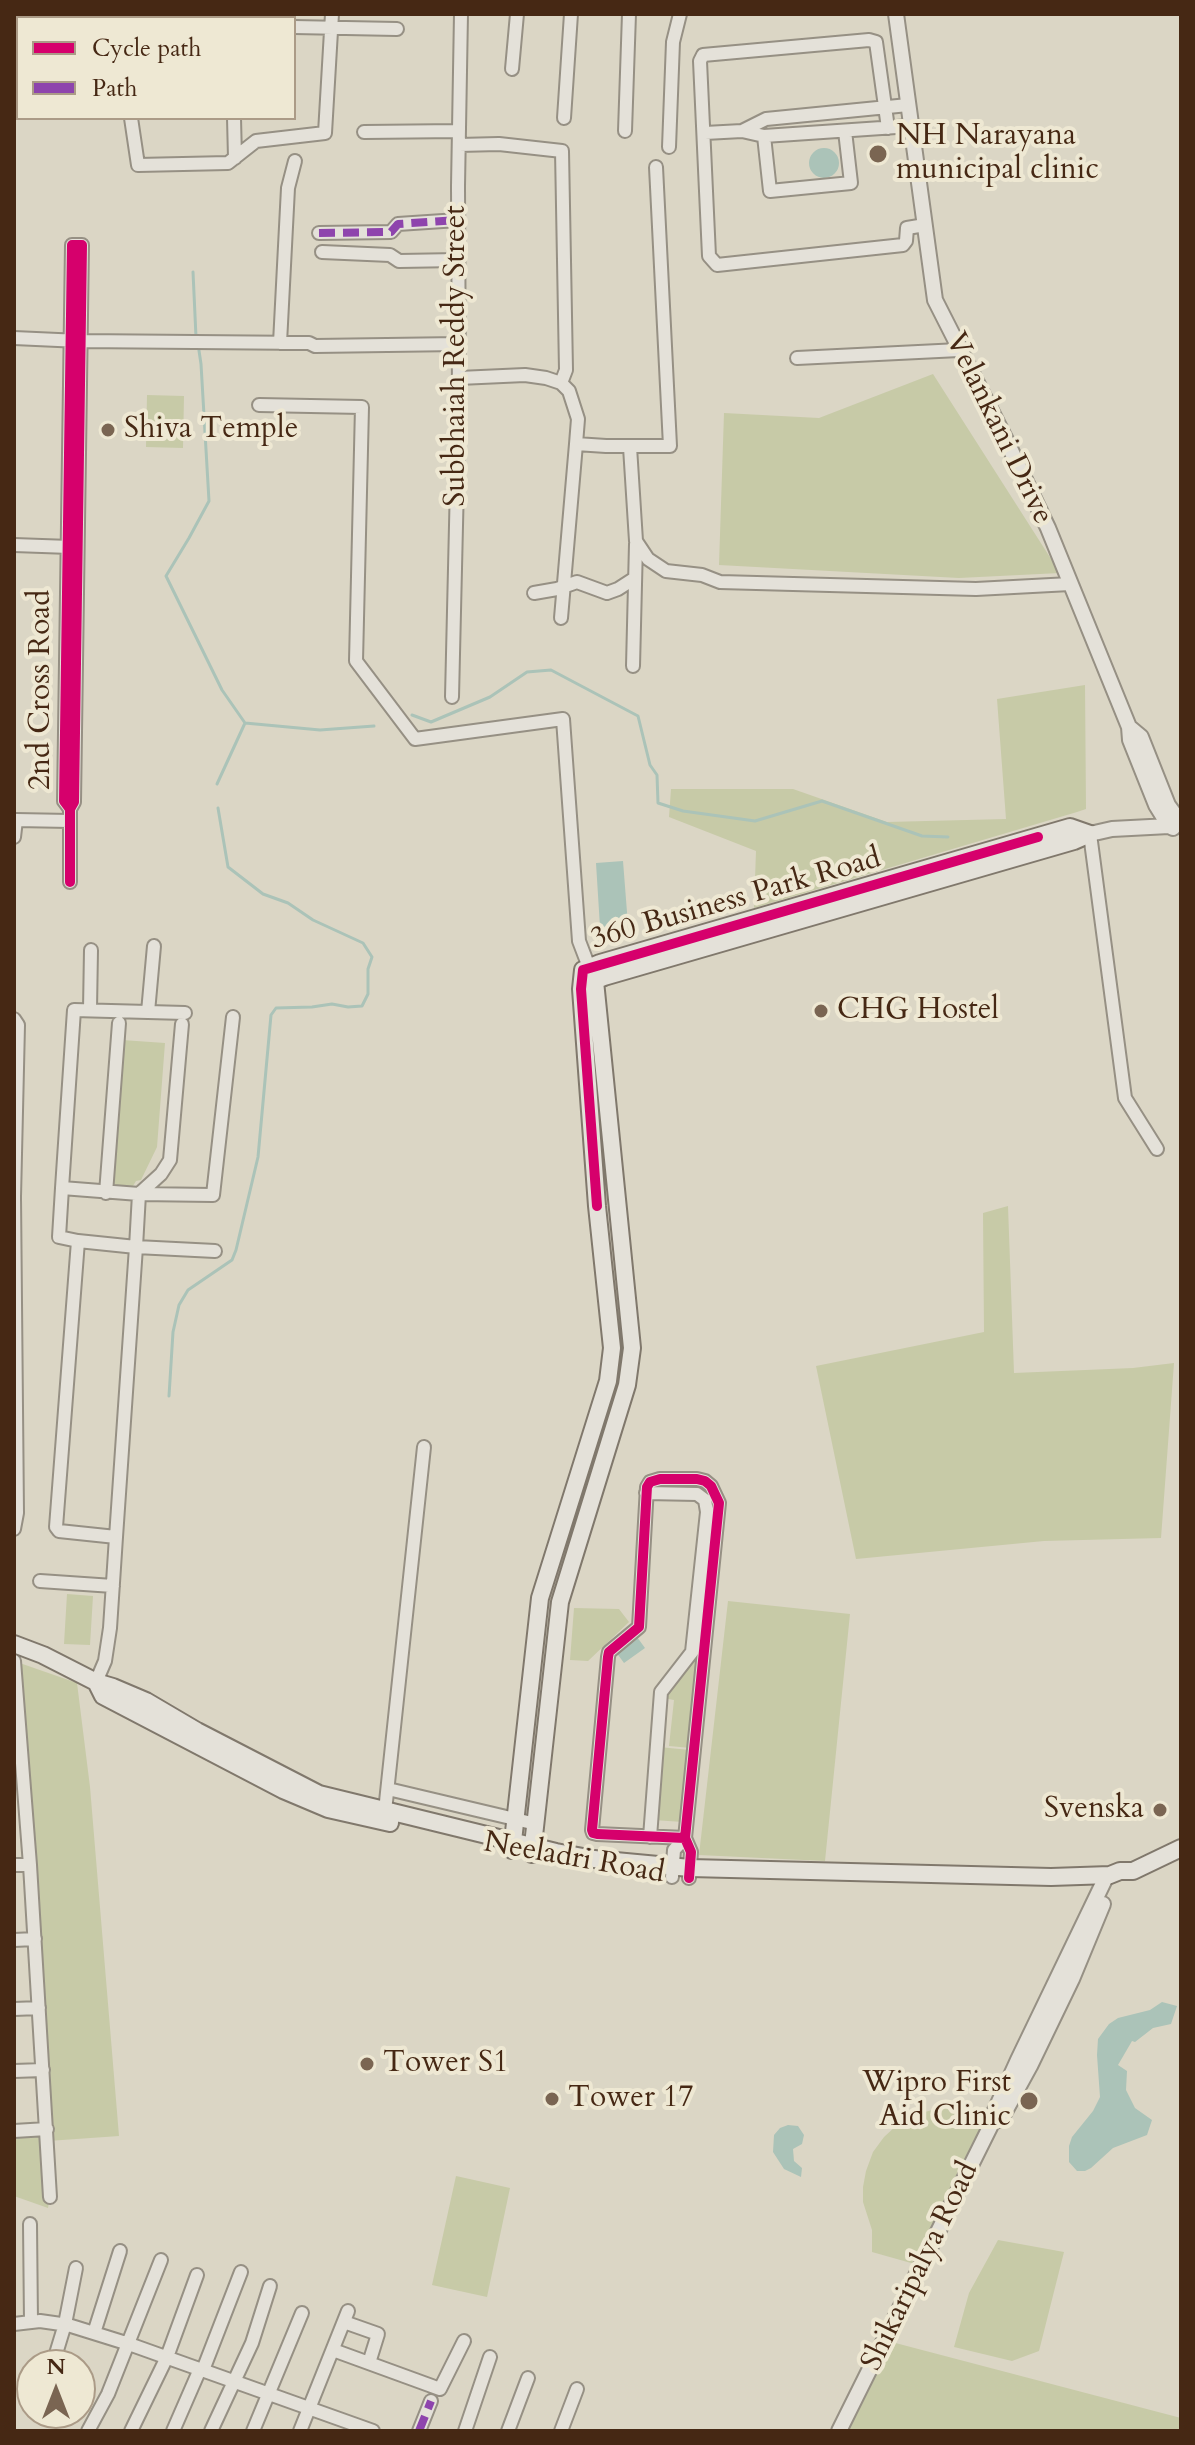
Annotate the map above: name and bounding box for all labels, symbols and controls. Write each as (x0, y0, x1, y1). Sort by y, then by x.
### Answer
legend (16, 16, 296, 120)
text: Cycle path (92, 32, 201, 65)
text: Path (92, 72, 137, 105)
place label: NH Narayana municipal clinic (896, 119, 1099, 190)
marker: NH Narayana municipal clinic (867, 143, 889, 165)
street label: Subbhaiah Reddy Street (439, 205, 475, 507)
street label: Velankani Drive (936, 327, 1060, 531)
place label: Shiva Temple (124, 412, 298, 448)
marker: Shiva Temple (99, 421, 117, 439)
street label: 2nd Cross Road (24, 590, 60, 790)
street label: 360 Business Park Road (587, 841, 885, 959)
place label: CHG Hostel (837, 993, 999, 1029)
marker: CHG Hostel (812, 1002, 830, 1020)
place label: Svenska (1044, 1792, 1144, 1828)
marker: Svenska (1151, 1801, 1169, 1819)
street label: Neeladri Road (481, 1825, 667, 1893)
place label: Tower S1 (383, 2046, 508, 2082)
marker: Tower S1 (358, 2055, 376, 2073)
place label: Wipro First Aid Clinic (862, 2066, 1011, 2136)
place label: Tower 17 (568, 2081, 694, 2117)
marker: Tower 17 (543, 2090, 561, 2108)
marker: Wipro First Aid Clinic (1018, 2090, 1040, 2112)
street label: Shikaripalya Road (855, 2157, 987, 2377)
north arrow (16, 2349, 96, 2429)
text: N (46, 2352, 66, 2382)

